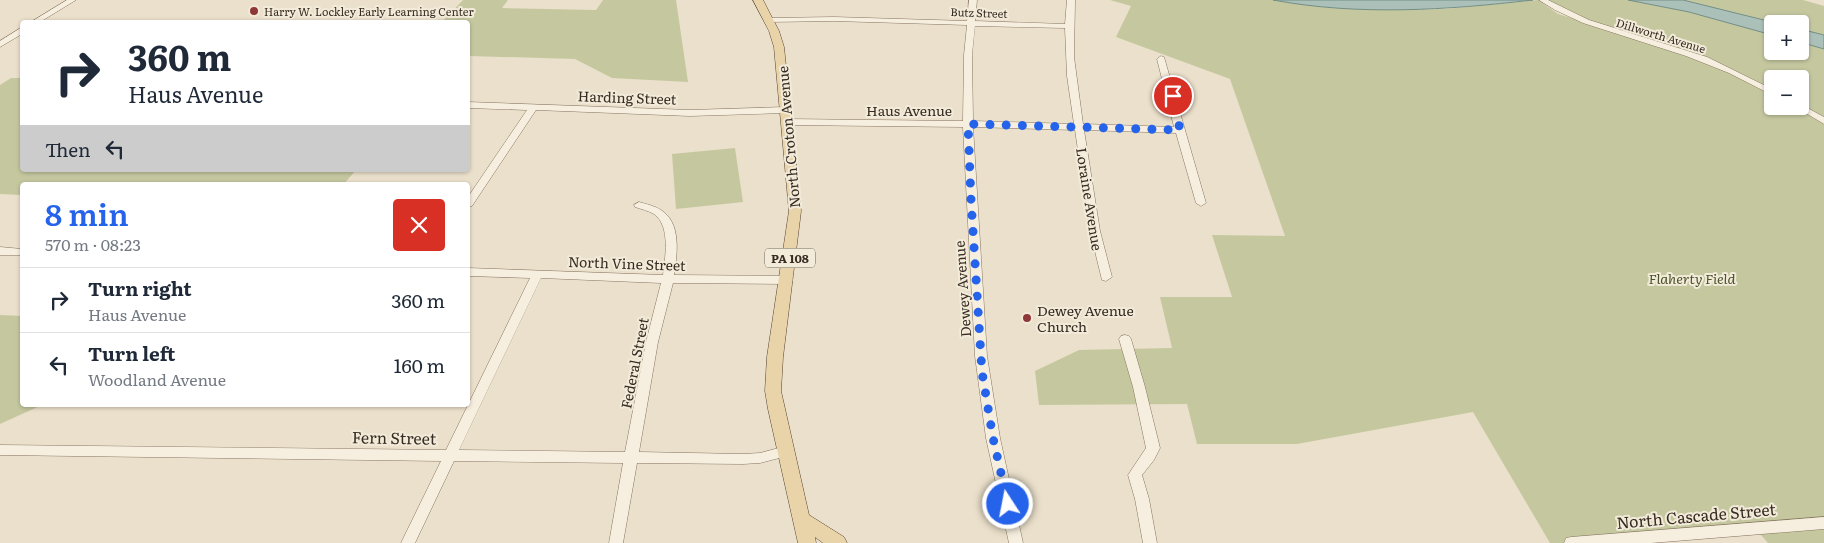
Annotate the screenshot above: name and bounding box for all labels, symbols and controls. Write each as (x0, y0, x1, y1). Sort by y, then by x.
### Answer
place label: Harry W. Lockley Early Learning Center (264, 3, 474, 19)
street label: Butz Street (950, 3, 1008, 21)
marker: Harry W. Lockley Early Learning Center (248, 5, 260, 17)
street label: Dillworth Avenue (1614, 14, 1708, 56)
map controls (1764, 15, 1809, 115)
button: + (1764, 15, 1809, 60)
text: 360 m (128, 30, 231, 82)
icon: right (45, 40, 110, 105)
street label: North Croton Avenue (772, 65, 804, 209)
button: − (1764, 70, 1809, 115)
pin (1152, 75, 1194, 117)
text: Haus Avenue (128, 77, 263, 110)
icon: arrive (1159, 82, 1187, 110)
street label: Harding Street (577, 85, 677, 109)
street label: Haus Avenue (866, 100, 952, 120)
text: Then (45, 135, 91, 163)
icon: left (101, 135, 129, 163)
street label: Loraine Avenue (1072, 146, 1108, 252)
text: 8 min (45, 191, 129, 235)
button: close (393, 199, 445, 251)
text: 570 m · 08:23 (45, 232, 141, 256)
street label: Dewey Avenue (949, 240, 975, 338)
road number: PA 108 (765, 248, 815, 268)
street label: North Vine Street (568, 251, 686, 275)
park label: Flaherty Field (1649, 268, 1735, 288)
text: Turn right (88, 274, 192, 302)
icon: right (45, 286, 73, 314)
text: 360 m (391, 286, 445, 314)
place label: Dewey Avenue Church (1037, 300, 1134, 336)
text: Haus Avenue (88, 302, 186, 326)
marker: Dewey Avenue Church (1021, 312, 1033, 324)
street label: Federal Street (615, 315, 653, 410)
text: Turn left (88, 339, 175, 367)
icon: left (45, 351, 73, 379)
text: 160 m (394, 351, 445, 379)
text: Woodland Avenue (88, 367, 226, 391)
street label: Fern Street (352, 424, 437, 450)
position arrow (981, 477, 1033, 529)
street label: North Cascade Street (1615, 496, 1777, 534)

